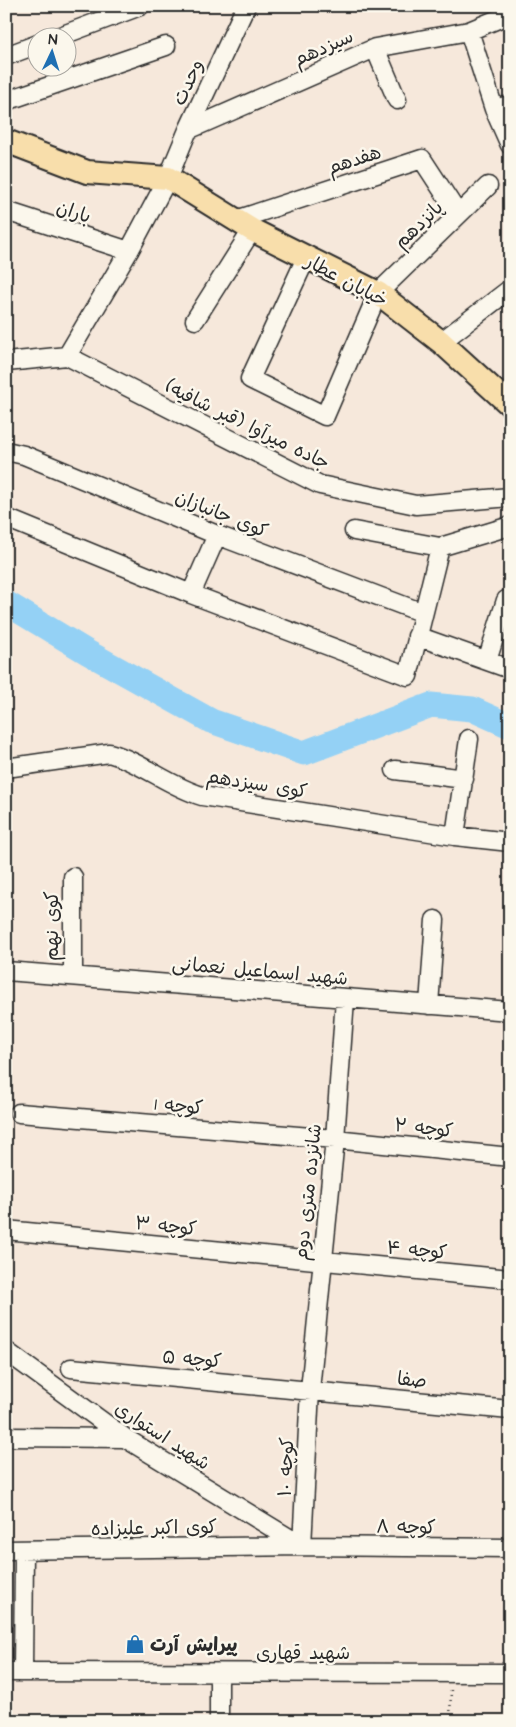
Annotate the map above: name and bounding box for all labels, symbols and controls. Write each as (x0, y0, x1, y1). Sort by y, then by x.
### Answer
street label: سیزدهم (289, 23, 358, 74)
north arrow (28, 28, 78, 78)
text: N (48, 30, 58, 50)
street label: وحدت (166, 55, 211, 110)
street label: هفدهم (324, 139, 385, 182)
street label: باران (53, 194, 94, 231)
street label: پانزدهم (388, 195, 450, 255)
street label: خیابان عطار (299, 247, 392, 314)
street label: جاده میرآوا (قبر شافیه) (161, 374, 334, 477)
street label: کوی جانبازان (171, 484, 272, 545)
street label: کوی سیزدهم (204, 763, 309, 806)
street label: کوی نهم (39, 891, 66, 961)
street label: شهید اسماعیل نعمانی (171, 950, 349, 993)
street label: کوچه 1 (153, 1091, 204, 1122)
street label: کوچه ۲ (393, 1112, 455, 1145)
street label: شانزده متری دوم (288, 1122, 329, 1262)
street label: کوچه ۳ (134, 1210, 198, 1243)
street label: کوچه ۴ (386, 1234, 448, 1267)
street label: کوچه ۵ (161, 1343, 223, 1376)
street label: صفا (396, 1366, 428, 1395)
street label: شهید استواری (109, 1395, 215, 1477)
street label: کوچه ۱۰ (271, 1437, 302, 1497)
street label: کوچه ۸ (376, 1513, 436, 1542)
street label: کوی اکبر علیزاده (91, 1514, 217, 1543)
place label: پیرایش آرت (150, 1632, 238, 1659)
shop icon: پیرایش آرت (124, 1633, 146, 1655)
street label: شهید قهاری (256, 1640, 350, 1667)

